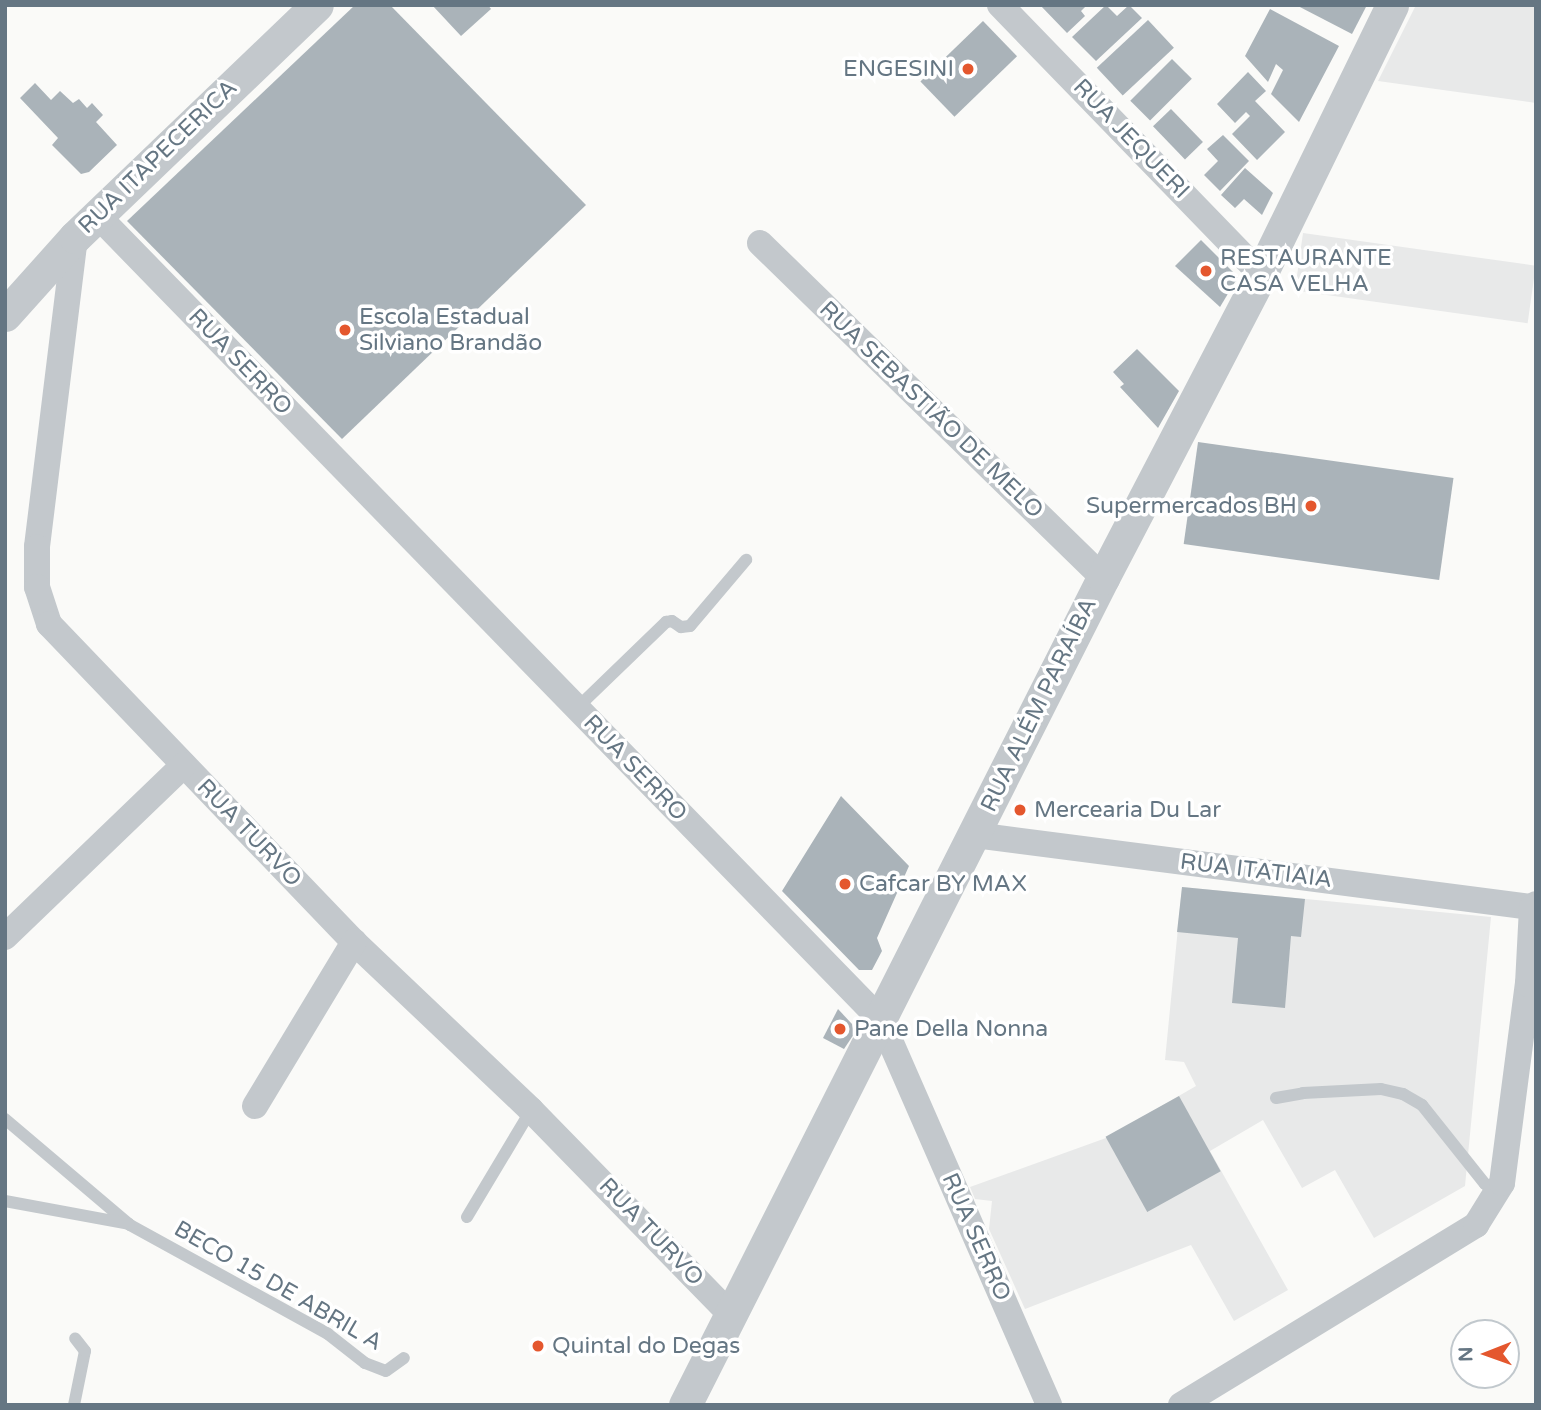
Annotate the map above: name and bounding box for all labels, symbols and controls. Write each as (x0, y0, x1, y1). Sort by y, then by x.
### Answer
place label: ENGESINI (843, 55, 954, 83)
marker: ENGESINI (960, 61, 976, 77)
street label: RUA ITAPECERICA (73, 74, 243, 240)
street label: RUA JEQUERI (1067, 74, 1195, 204)
place label: RESTAURANTE CASA VELHA (1220, 244, 1392, 298)
marker: RESTAURANTE CASA VELHA (1198, 263, 1214, 279)
street label: RUA SEBASTIÃO DE MELO (813, 296, 1049, 524)
street label: RUA SERRO (183, 303, 297, 421)
place label: Escola Estadual Silviano Brandão (359, 303, 542, 357)
marker: Escola Estadual Silviano Brandão (337, 322, 353, 338)
place label: Supermercados BH (1086, 492, 1297, 520)
marker: Supermercados BH (1303, 498, 1319, 514)
street label: RUA ALÉM PARAÍBA (975, 594, 1103, 816)
street label: RUA SERRO (578, 709, 692, 827)
street label: RUA TURVO (191, 774, 307, 892)
place label: Mercearia Du Lar (1034, 796, 1221, 824)
marker: Mercearia Du Lar (1012, 802, 1028, 818)
street label: RUA ITATIAIA (1178, 848, 1334, 894)
place label: Cafcar BY MAX (859, 870, 1027, 898)
marker: Cafcar BY MAX (837, 876, 853, 892)
place label: Pane Della Nonna (854, 1015, 1048, 1043)
marker: Pane Della Nonna (832, 1021, 848, 1037)
street label: RUA SERRO (936, 1169, 1016, 1305)
street label: RUA TURVO (593, 1173, 709, 1291)
street label: BECO 15 DE ABRIL A (169, 1215, 387, 1357)
north arrow (1450, 1319, 1520, 1389)
place label: Quintal do Degas (552, 1332, 740, 1360)
marker: Quintal do Degas (530, 1338, 546, 1354)
text: N (1455, 1347, 1477, 1362)

